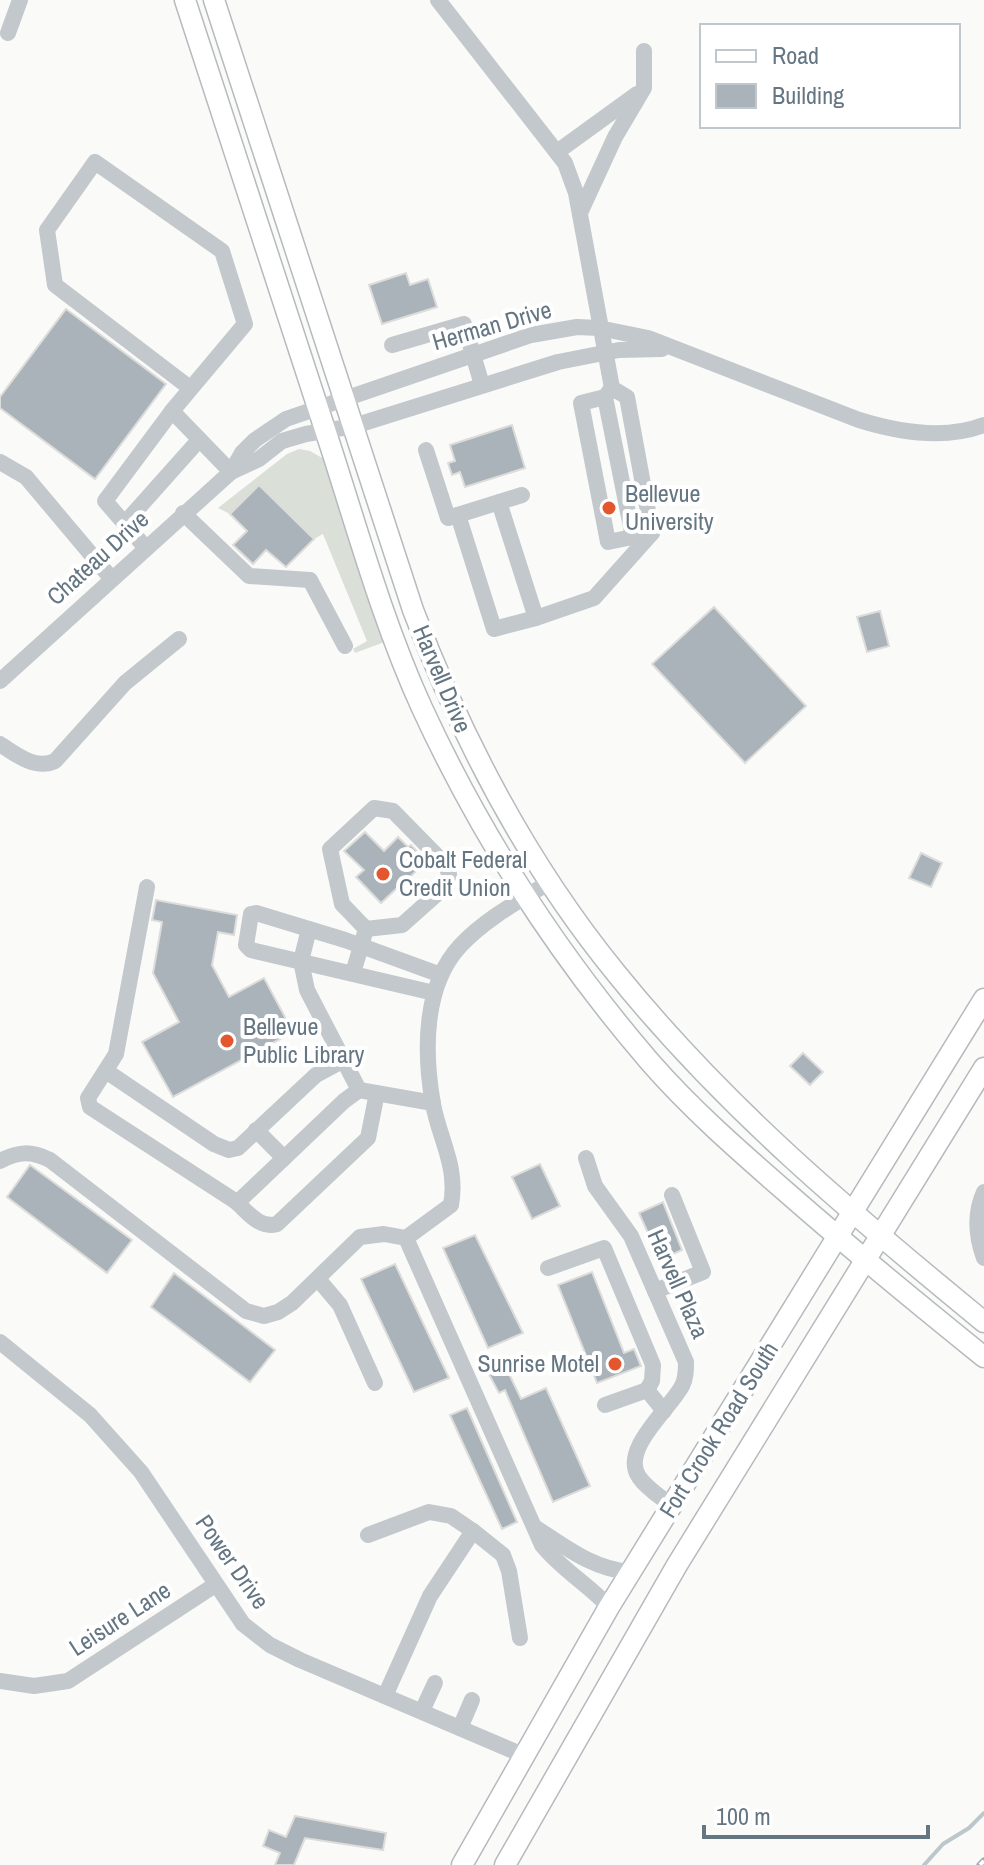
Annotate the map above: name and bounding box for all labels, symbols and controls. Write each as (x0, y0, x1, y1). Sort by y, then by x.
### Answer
legend (700, 24, 960, 128)
text: Road (772, 39, 819, 71)
text: Building (772, 79, 844, 111)
street label: Herman Drive (428, 293, 555, 357)
place label: Bellevue University (625, 477, 714, 537)
marker: Bellevue University (600, 499, 618, 517)
street label: Chateau Drive (39, 503, 155, 612)
street label: Harvell Drive (406, 620, 480, 737)
place label: Cobalt Federal Credit Union (399, 843, 527, 903)
marker: Cobalt Federal Credit Union (374, 865, 392, 883)
place label: Bellevue Public Library (243, 1010, 365, 1070)
marker: Bellevue Public Library (218, 1032, 236, 1050)
street label: Harvell Plaza (641, 1224, 717, 1343)
street label: Fort Crook Road South (651, 1336, 785, 1523)
place label: Sunrise Motel (478, 1347, 599, 1379)
marker: Sunrise Motel (606, 1355, 624, 1373)
street label: Power Drive (189, 1508, 277, 1615)
street label: Leisure Lane (63, 1573, 176, 1663)
scale bar (704, 1789, 928, 1839)
text: 100 m (716, 1800, 771, 1832)

